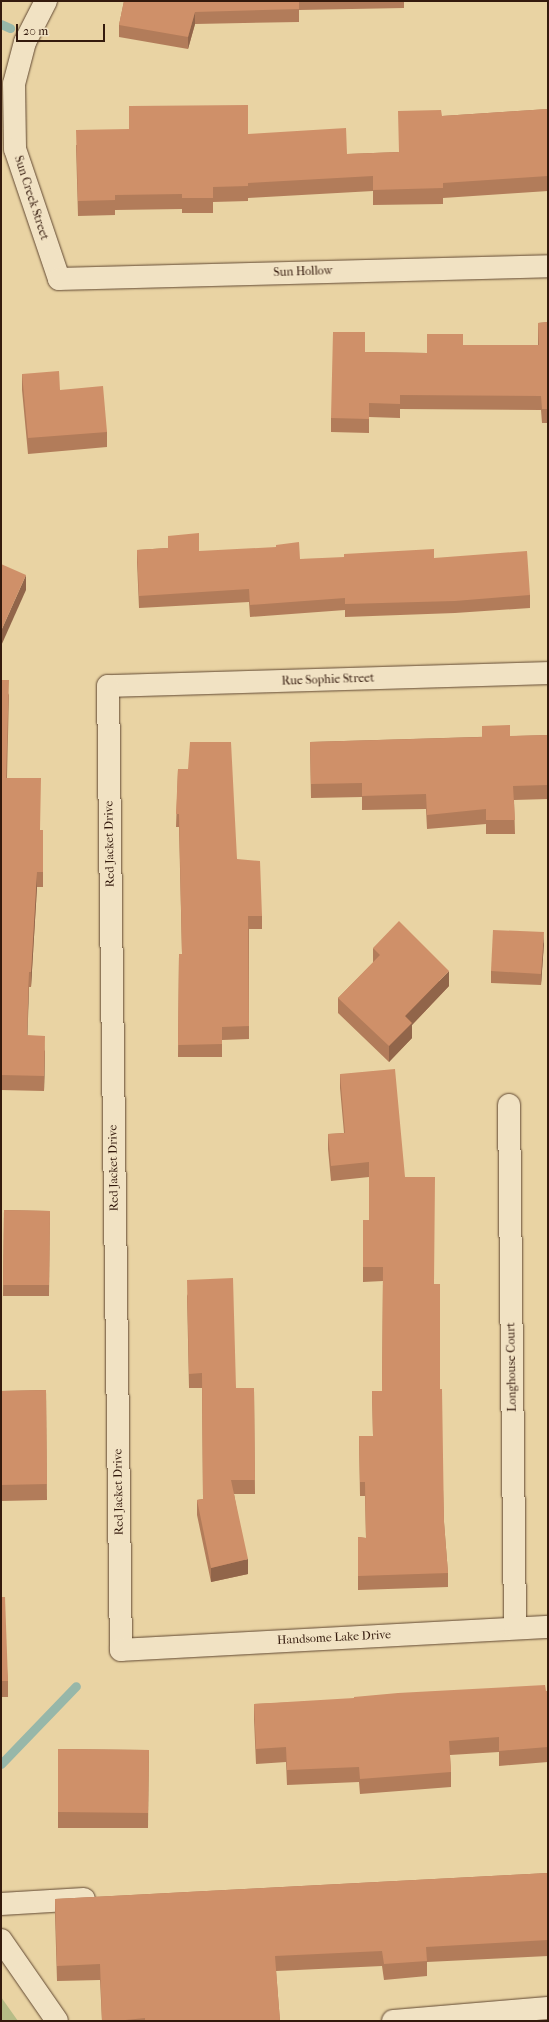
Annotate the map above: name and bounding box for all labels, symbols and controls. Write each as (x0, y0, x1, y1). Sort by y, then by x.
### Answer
scale bar (18, 16, 107, 42)
text: 20 m (23, 24, 48, 38)
street label: Sun Creek Street (11, 154, 51, 242)
street label: Sun Hollow (273, 264, 333, 280)
street label: Rue Sophie Street (281, 671, 375, 689)
street label: Red Jacket Drive (102, 801, 118, 887)
street label: Red Jacket Drive (106, 1125, 122, 1211)
street label: Longhouse Court (504, 1322, 520, 1412)
street label: Red Jacket Drive (111, 1449, 127, 1535)
street label: Handsome Lake Drive (277, 1628, 391, 1648)

